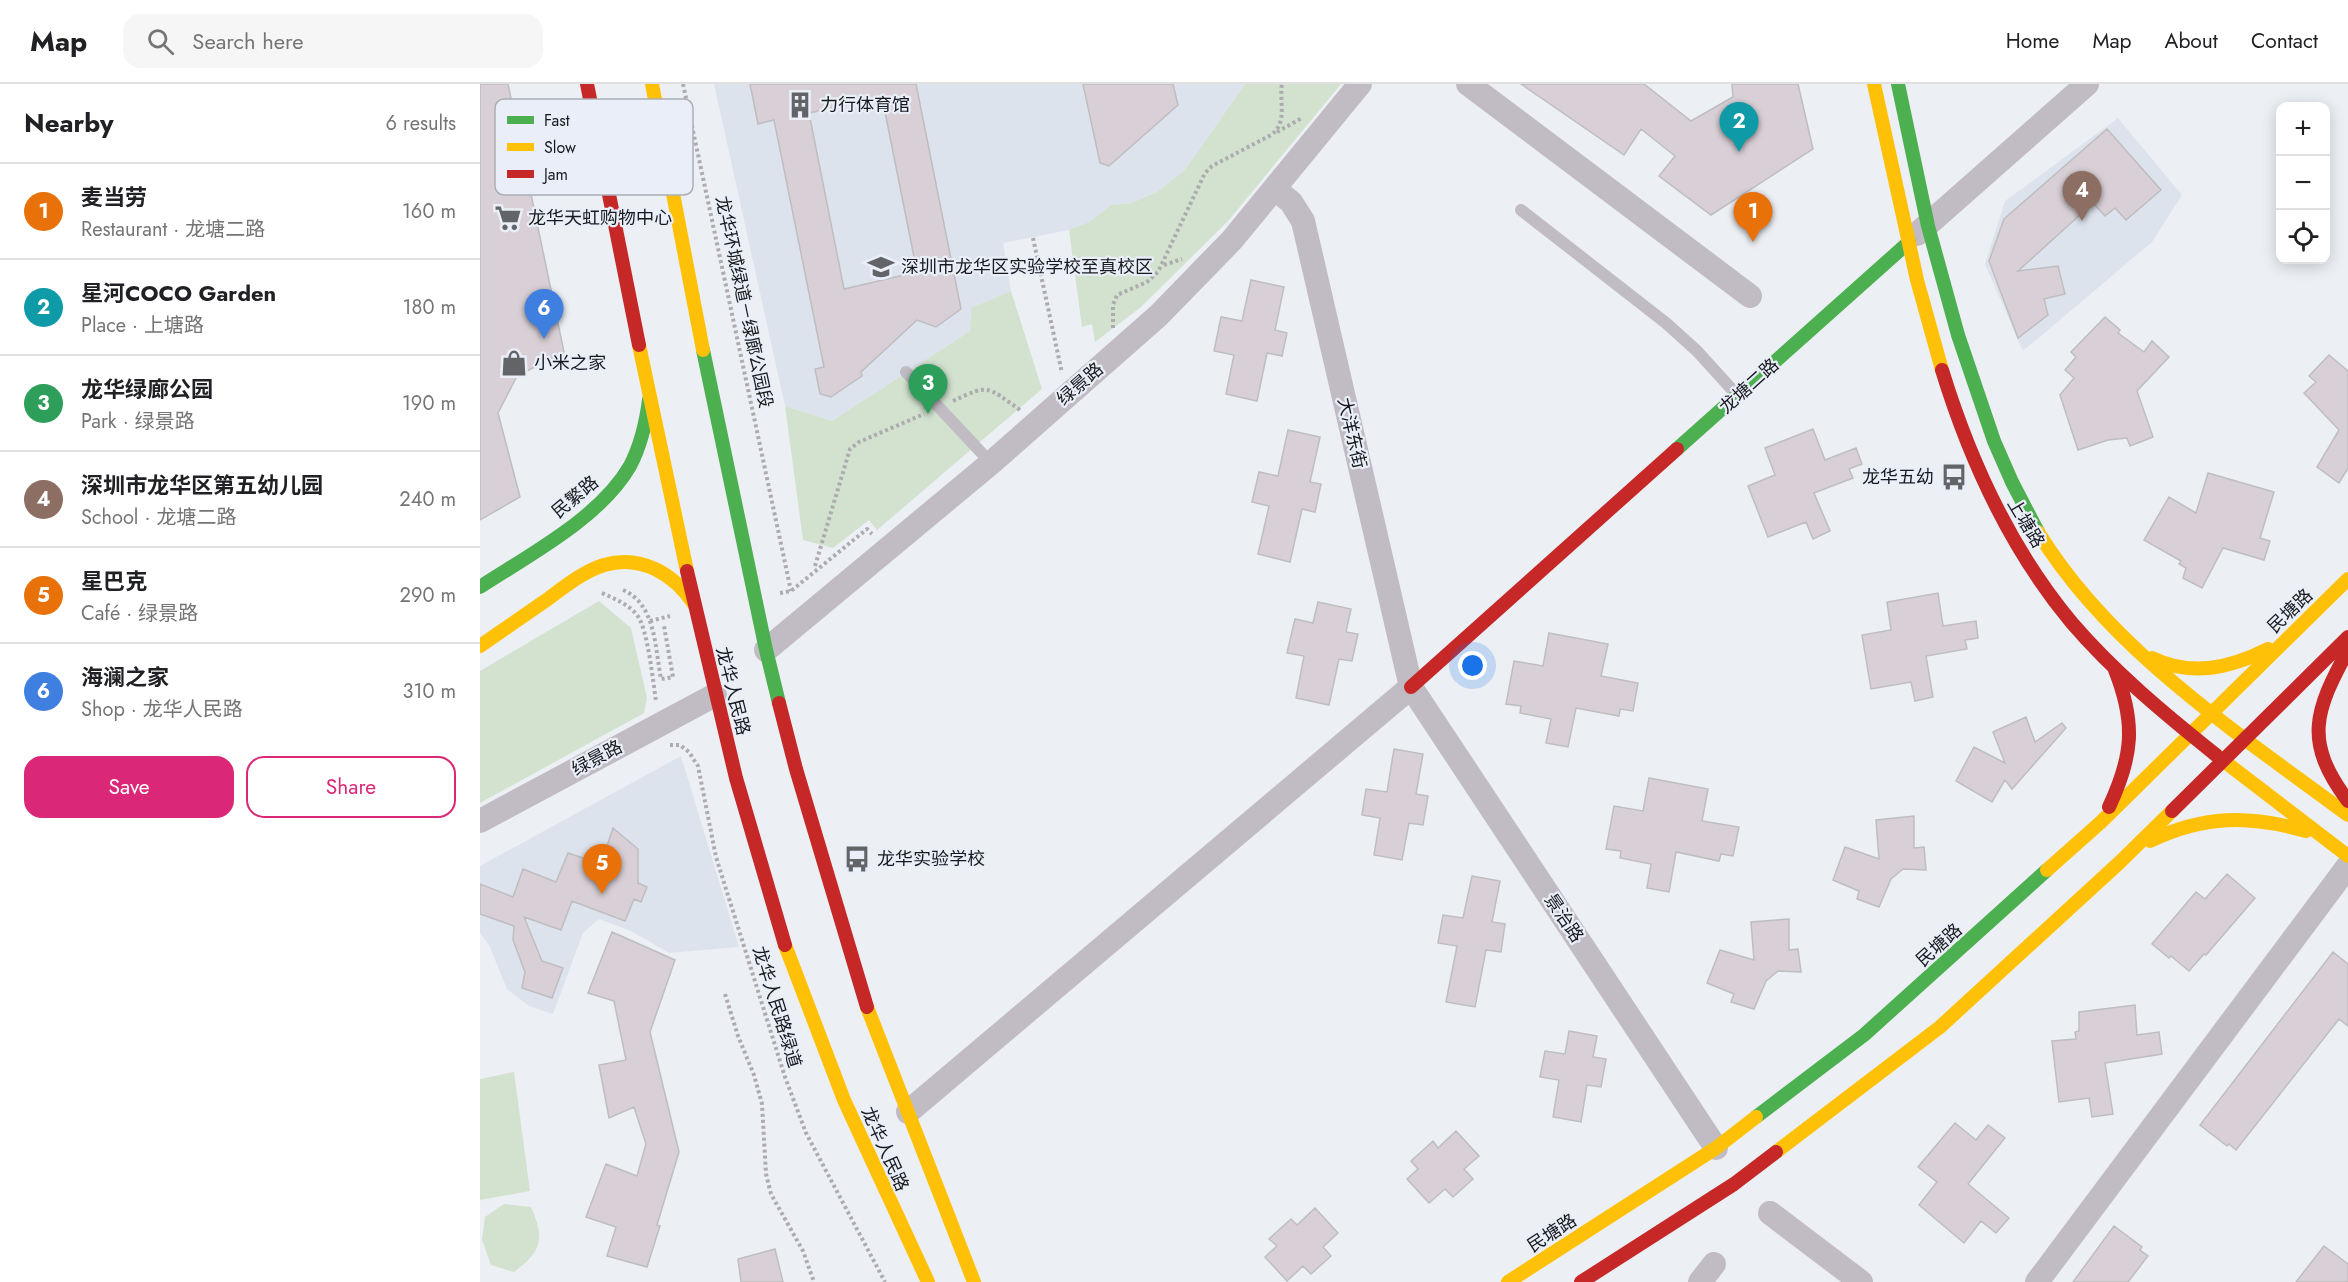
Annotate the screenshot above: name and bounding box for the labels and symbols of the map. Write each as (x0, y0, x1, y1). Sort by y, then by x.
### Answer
building icon: 力行体育馆 (785, 90, 815, 120)
place label: 力行体育馆 (820, 92, 910, 118)
legend (495, 99, 693, 195)
pin: 2 (1720, 103, 1758, 152)
text: Fast (544, 109, 570, 132)
text: Slow (544, 136, 576, 159)
text: Jam (542, 163, 568, 186)
pin: 4 (2062, 172, 2102, 221)
pin: 1 (1734, 192, 1772, 242)
street label: 龙华环城绿道－绿廊公园段 (709, 194, 779, 410)
supermarket icon: 龙华天虹购物中心 (493, 203, 523, 233)
place label: 龙华天虹购物中心 (528, 205, 672, 231)
school or university icon: 深圳市龙华区实验学校至真校区 (866, 252, 896, 282)
place label: 深圳市龙华区实验学校至真校区 (901, 254, 1153, 280)
pin: 6 (524, 290, 564, 339)
shop icon: 小米之家 (499, 348, 529, 378)
place label: 小米之家 (534, 350, 606, 376)
street label: 龙塘二路 (1714, 352, 1784, 420)
street label: 绿景路 (1051, 356, 1109, 412)
pin: 3 (908, 364, 948, 414)
street label: 大洋东街 (1331, 395, 1373, 471)
bus stop icon: 龙华五幼 (1939, 462, 1969, 492)
place label: 龙华五幼 (1862, 464, 1934, 490)
street label: 民繁路 (546, 470, 604, 524)
street label: 上塘路 (2001, 493, 2051, 553)
street label: 民塘路 (2262, 583, 2318, 639)
street label: 龙华人民路 (709, 644, 757, 738)
your location (1458, 651, 1487, 680)
street label: 绿景路 (567, 734, 627, 782)
pin: 5 (582, 844, 622, 894)
bus stop icon: 龙华实验学校 (842, 844, 872, 874)
place label: 龙华实验学校 (877, 846, 985, 872)
street label: 景治路 (1538, 888, 1590, 948)
street label: 民塘路 (1910, 917, 1968, 973)
street label: 龙华人民路绿道 (746, 943, 808, 1071)
street label: 龙华人民路 (855, 1103, 915, 1195)
street label: 民塘路 (1522, 1207, 1582, 1259)

